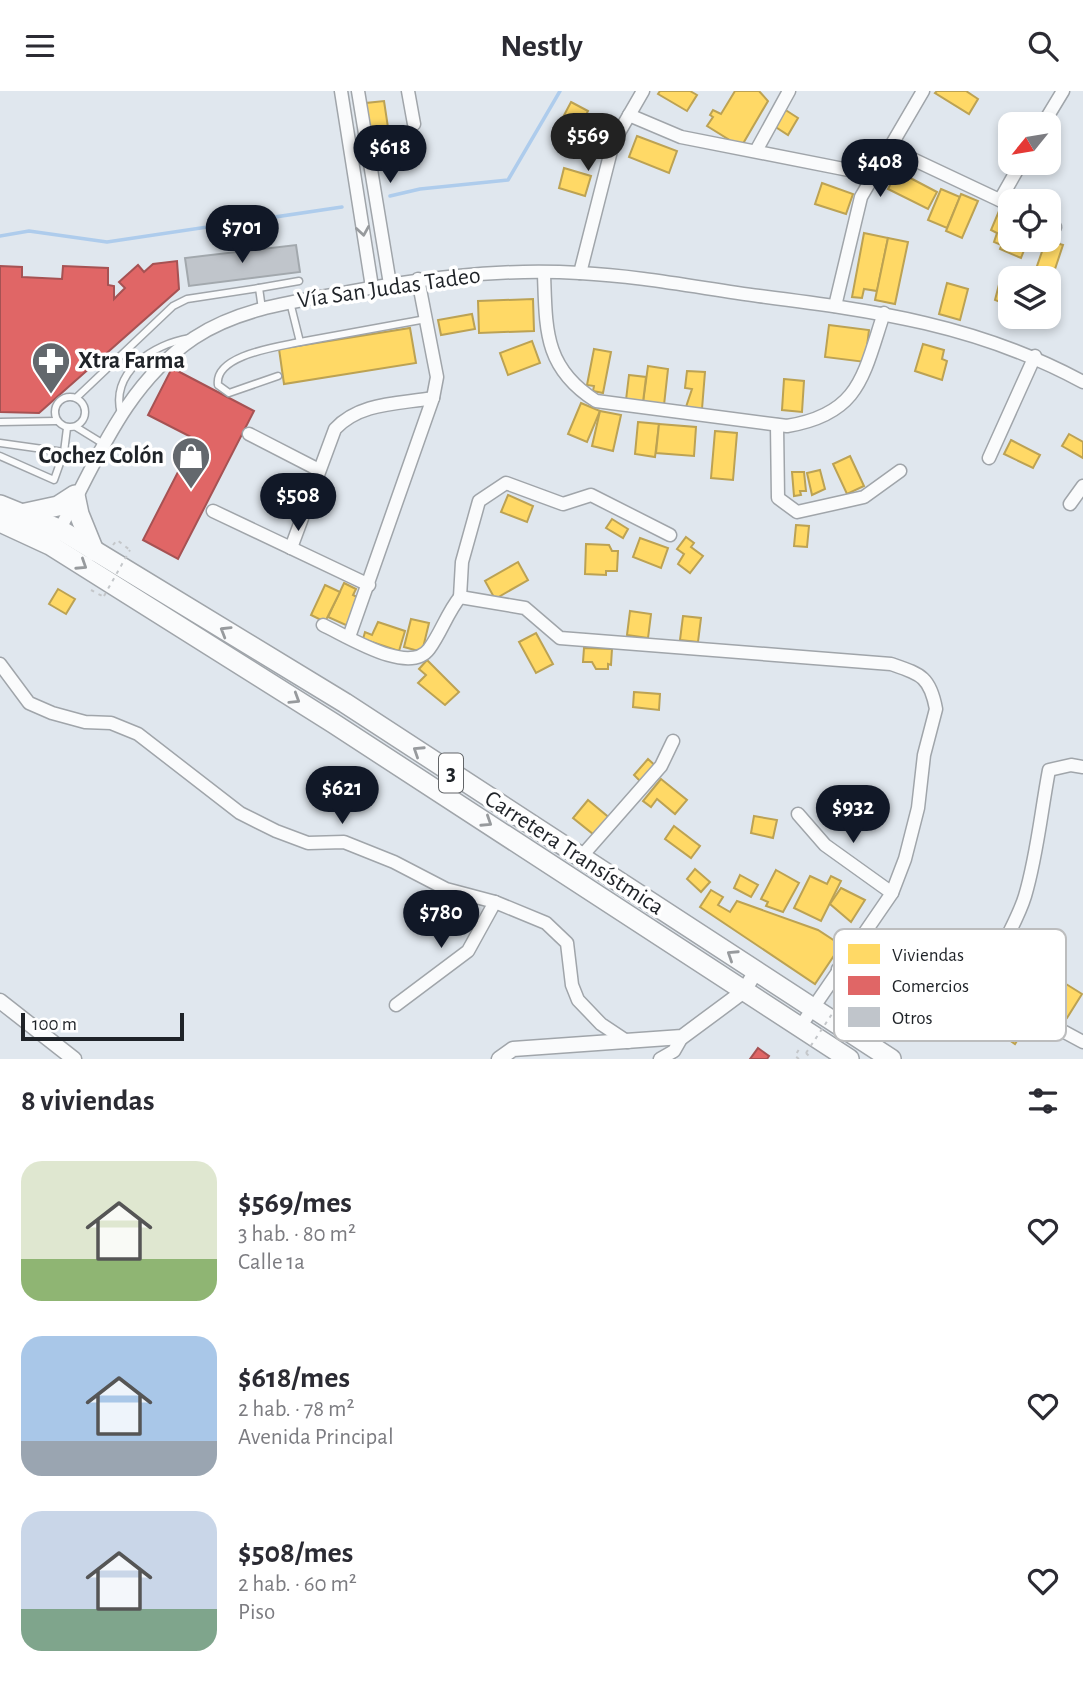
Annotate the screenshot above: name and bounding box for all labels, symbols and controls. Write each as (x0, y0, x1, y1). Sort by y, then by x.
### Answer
icon: menu (21, 27, 59, 65)
icon: search (1024, 27, 1062, 65)
text: Nestly (500, 30, 583, 62)
north arrow (998, 112, 1060, 175)
map controls (998, 112, 1061, 329)
pin: $569 (547, 113, 629, 173)
text: $569 (567, 124, 609, 147)
pin: $618 (349, 125, 431, 185)
text: $618 (369, 136, 411, 159)
pin: $408 (839, 139, 921, 199)
text: $408 (857, 150, 903, 173)
button: locate (998, 189, 1061, 252)
pin: $701 (201, 205, 283, 265)
text: $701 (222, 216, 262, 239)
one-way arrow (355, 225, 370, 237)
street label: Vía San Judas Tadeo (296, 263, 482, 313)
button: layers (998, 266, 1061, 329)
pharmacy icon: Xtra Farma (30, 340, 72, 395)
place label: Xtra Farma (78, 349, 185, 373)
shop icon: Cochez Colón (170, 435, 212, 490)
place label: Cochez Colón (38, 444, 164, 468)
pin: $508 (257, 473, 339, 533)
text: $508 (276, 484, 320, 507)
one-way arrow (74, 557, 87, 570)
one-way arrow (219, 626, 232, 639)
one-way arrow (288, 690, 301, 703)
one-way arrow (412, 746, 425, 759)
road number: 3 (439, 753, 463, 793)
pin: $621 (301, 767, 383, 826)
text: $621 (322, 777, 362, 800)
pin: $932 (812, 785, 894, 845)
street label: Carretera Transístmica (480, 786, 668, 920)
text: $932 (832, 796, 874, 819)
one-way arrow (479, 814, 492, 827)
pin: $780 (400, 891, 482, 950)
text: $780 (419, 901, 463, 924)
legend (834, 929, 1066, 1041)
text: Viviendas (892, 946, 964, 965)
one-way arrow (726, 950, 739, 963)
text: Comercios (892, 977, 969, 996)
text: Otros (892, 1009, 933, 1028)
scale bar (21, 1010, 184, 1042)
text: 100 m (32, 1015, 77, 1034)
icon: filters (1024, 1082, 1062, 1120)
text: 8 viviendas (21, 1086, 154, 1116)
text: $569/mes (238, 1188, 352, 1218)
icon: home (77, 1189, 161, 1273)
icon: heart (1024, 1212, 1062, 1250)
text: 3 hab. · 80 m² (238, 1223, 356, 1246)
text: Calle 1a (238, 1251, 305, 1274)
text: $618/mes (238, 1363, 350, 1393)
icon: home (77, 1364, 161, 1448)
icon: heart (1024, 1387, 1062, 1425)
text: 2 hab. · 78 m² (238, 1398, 354, 1421)
text: Avenida Principal (238, 1426, 394, 1449)
text: $508/mes (238, 1538, 353, 1568)
icon: home (77, 1539, 161, 1623)
icon: heart (1024, 1562, 1062, 1600)
text: 2 hab. · 60 m² (238, 1573, 357, 1596)
text: Piso (238, 1601, 275, 1624)

